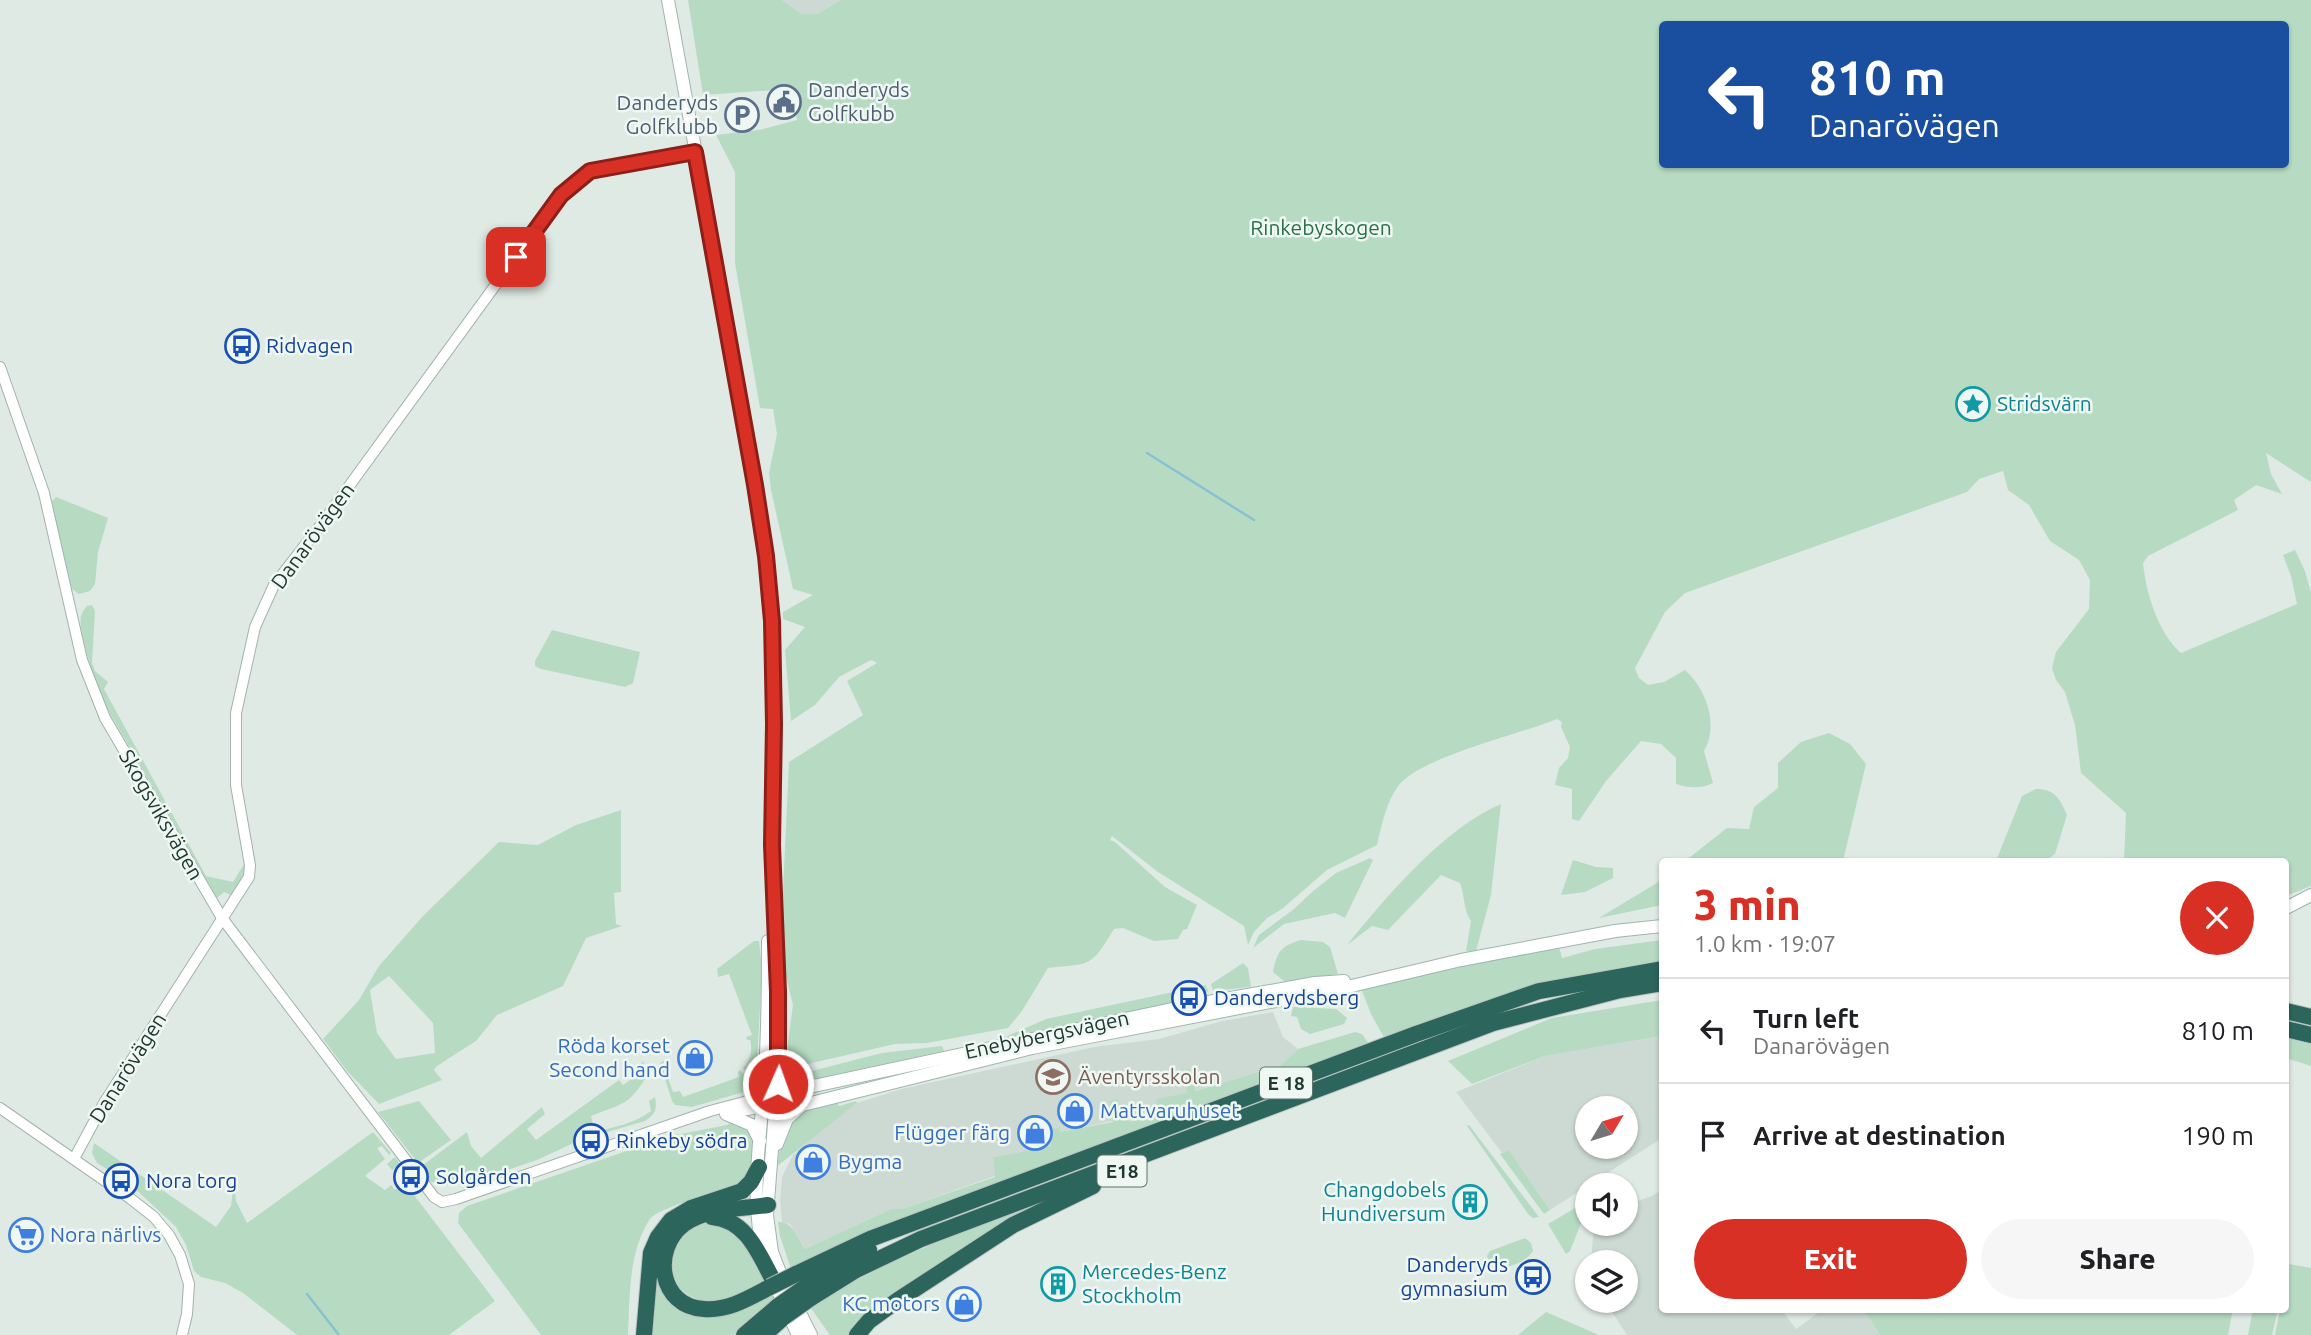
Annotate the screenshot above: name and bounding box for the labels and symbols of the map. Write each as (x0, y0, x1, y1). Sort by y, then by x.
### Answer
place label: Danderyds Golfkubb (808, 77, 909, 125)
public building icon: Danderyds Golfkubb (765, 83, 803, 121)
place label: Danderyds Golfklubb (617, 90, 718, 138)
parking icon: Danderyds Golfklubb (723, 96, 761, 134)
park label: Rinkebyskogen (1250, 215, 1392, 239)
pin (486, 227, 546, 287)
bus stop icon: Ridvagen (223, 327, 261, 365)
place label: Ridvagen (266, 333, 353, 357)
place icon: Stridsvärn (1954, 385, 1992, 423)
place label: Stridsvärn (1997, 391, 2092, 415)
street label: Danarövägen (266, 478, 359, 593)
street label: Skogsviksvägen (115, 745, 209, 884)
bus stop icon: Danderydsberg (1170, 979, 1208, 1017)
place label: Danderydsberg (1214, 985, 1359, 1009)
street label: Enebybergsvägen (962, 1005, 1131, 1063)
street label: Danarövägen (84, 1008, 171, 1127)
place label: Röda korset Second hand (549, 1033, 670, 1081)
shop icon: Röda korset Second hand (676, 1039, 714, 1077)
position arrow (741, 1047, 815, 1121)
school or university icon: Äventyrsskolan (1034, 1058, 1072, 1096)
place label: Äventyrsskolan (1078, 1064, 1221, 1088)
road number: E 18 (1260, 1068, 1312, 1098)
shop icon: Mattvaruhuset (1056, 1092, 1094, 1130)
north arrow (1575, 1096, 1638, 1158)
place label: Mattvaruhuset (1100, 1098, 1239, 1122)
shop icon: Flügger färg (1016, 1114, 1054, 1152)
place label: Flügger färg (894, 1120, 1010, 1144)
bus stop icon: Rinkeby södra (572, 1122, 610, 1160)
place label: Rinkeby södra (616, 1128, 748, 1152)
shop icon: Bygma (794, 1143, 832, 1181)
place label: Bygma (838, 1149, 902, 1173)
road number: E18 (1098, 1156, 1146, 1186)
bus stop icon: Solgården (392, 1158, 430, 1196)
bus stop icon: Nora torg (102, 1162, 140, 1200)
place label: Solgården (436, 1164, 531, 1188)
place label: Nora torg (146, 1168, 237, 1192)
place label: Changdobels Hundiversum (1321, 1177, 1446, 1225)
building icon: Changdobels Hundiversum (1451, 1183, 1489, 1221)
supermarket icon: Nora närlivs (7, 1216, 45, 1254)
place label: Nora närlivs (50, 1222, 162, 1246)
place label: Danderyds gymnasium (1401, 1252, 1508, 1300)
bus stop icon: Danderyds gymnasium (1514, 1258, 1552, 1296)
place label: Mercedes-Benz Stockholm (1082, 1259, 1227, 1307)
building icon: Mercedes-Benz Stockholm (1039, 1265, 1077, 1303)
shop icon: KC motors (945, 1285, 983, 1323)
place label: KC motors (842, 1291, 940, 1315)

